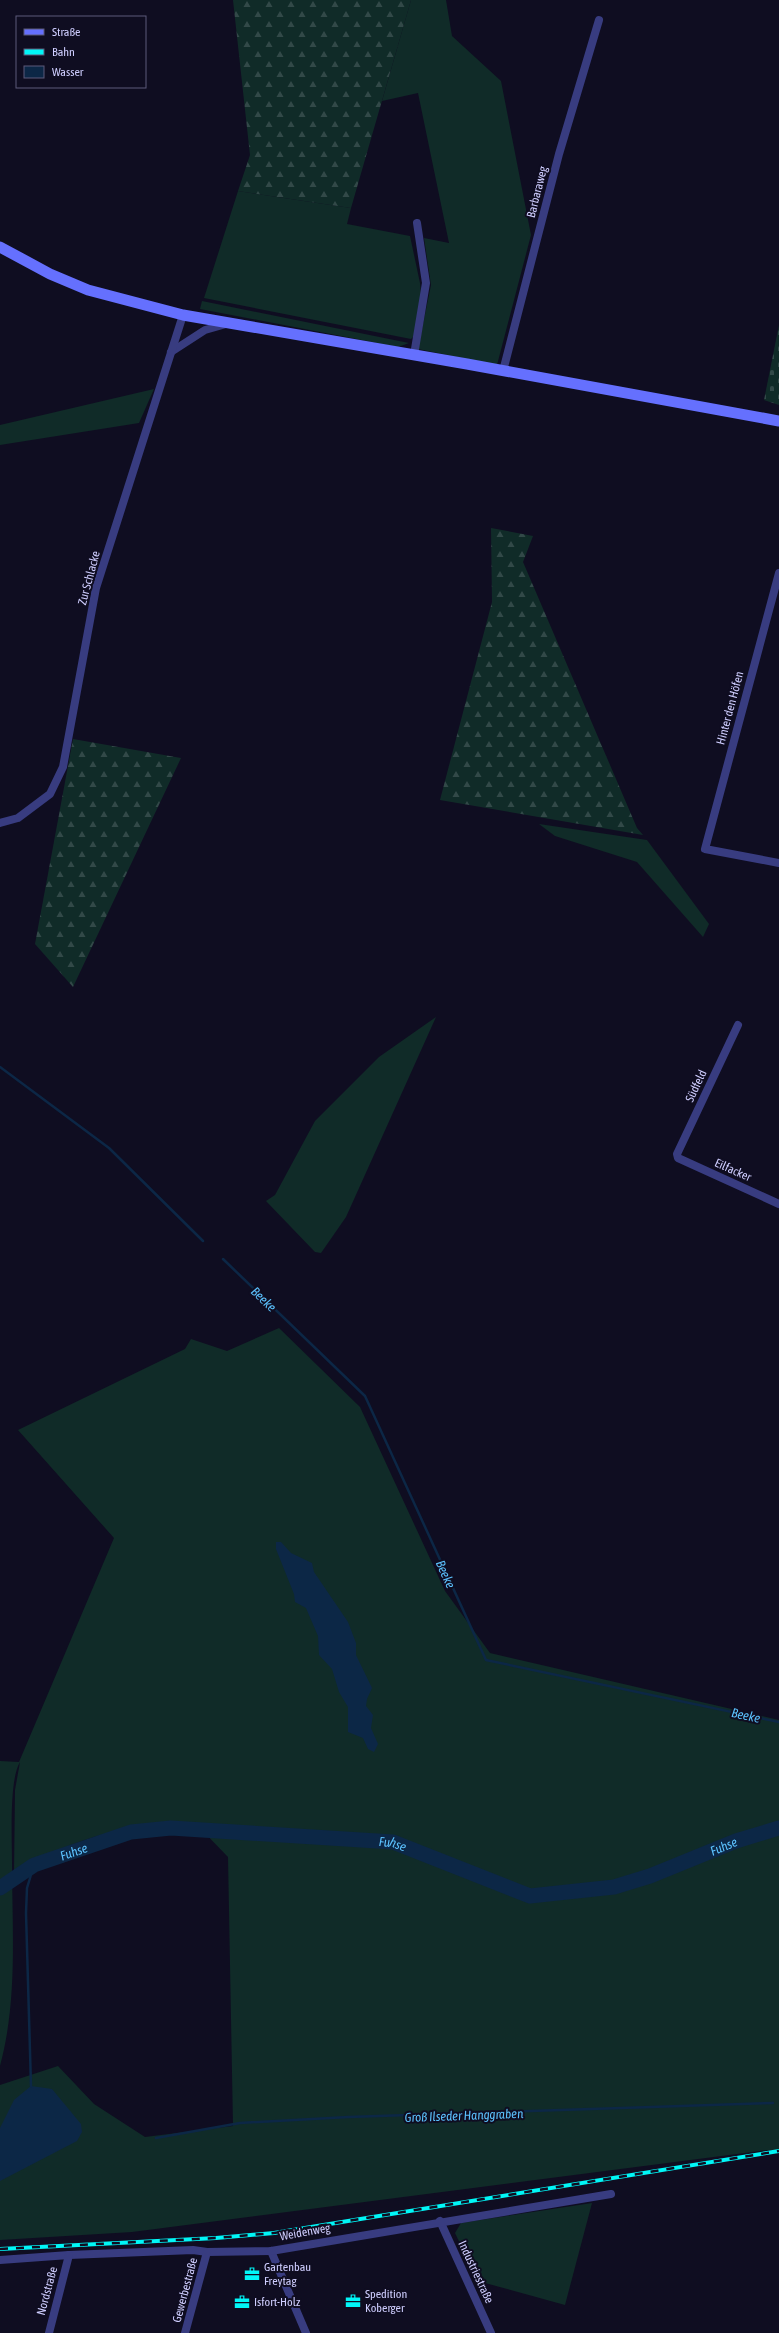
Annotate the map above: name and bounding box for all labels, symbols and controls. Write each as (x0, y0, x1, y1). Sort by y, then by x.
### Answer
legend (16, 16, 146, 88)
text: Straße (52, 25, 80, 39)
text: Bahn (52, 45, 75, 59)
text: Wasser (52, 65, 84, 79)
street label: Barbaraweg (524, 164, 550, 219)
street label: Zur Schlacke (75, 549, 103, 607)
street label: Hinter den Höfen (713, 670, 747, 746)
street label: Südfeld (682, 1068, 710, 1104)
street label: Eilfacker (713, 1156, 754, 1184)
water label: Beeke (248, 1284, 279, 1315)
water label: Beeke (433, 1558, 458, 1591)
water label: Beeke (730, 1705, 762, 1726)
water label: Fuhse (378, 1834, 409, 1855)
water label: Fuhse (708, 1834, 740, 1859)
water label: Fuhse (58, 1840, 90, 1864)
water label: Groß Ilseder Hanggraben (404, 2106, 524, 2125)
street label: Weidenweg (279, 2221, 332, 2243)
street label: Industriestraße (455, 2238, 497, 2306)
street label: Gewerbestraße (170, 2256, 200, 2324)
place label: Gartenbau Freytag (264, 2260, 311, 2288)
street label: Nordstraße (34, 2265, 60, 2317)
office icon: Gartenbau Freytag (243, 2265, 261, 2283)
place label: Spedition Koberger (365, 2287, 407, 2315)
office icon: Spedition Koberger (344, 2292, 362, 2310)
office icon: Isfort-Holz (233, 2293, 251, 2311)
place label: Isfort-Holz (254, 2295, 301, 2309)

